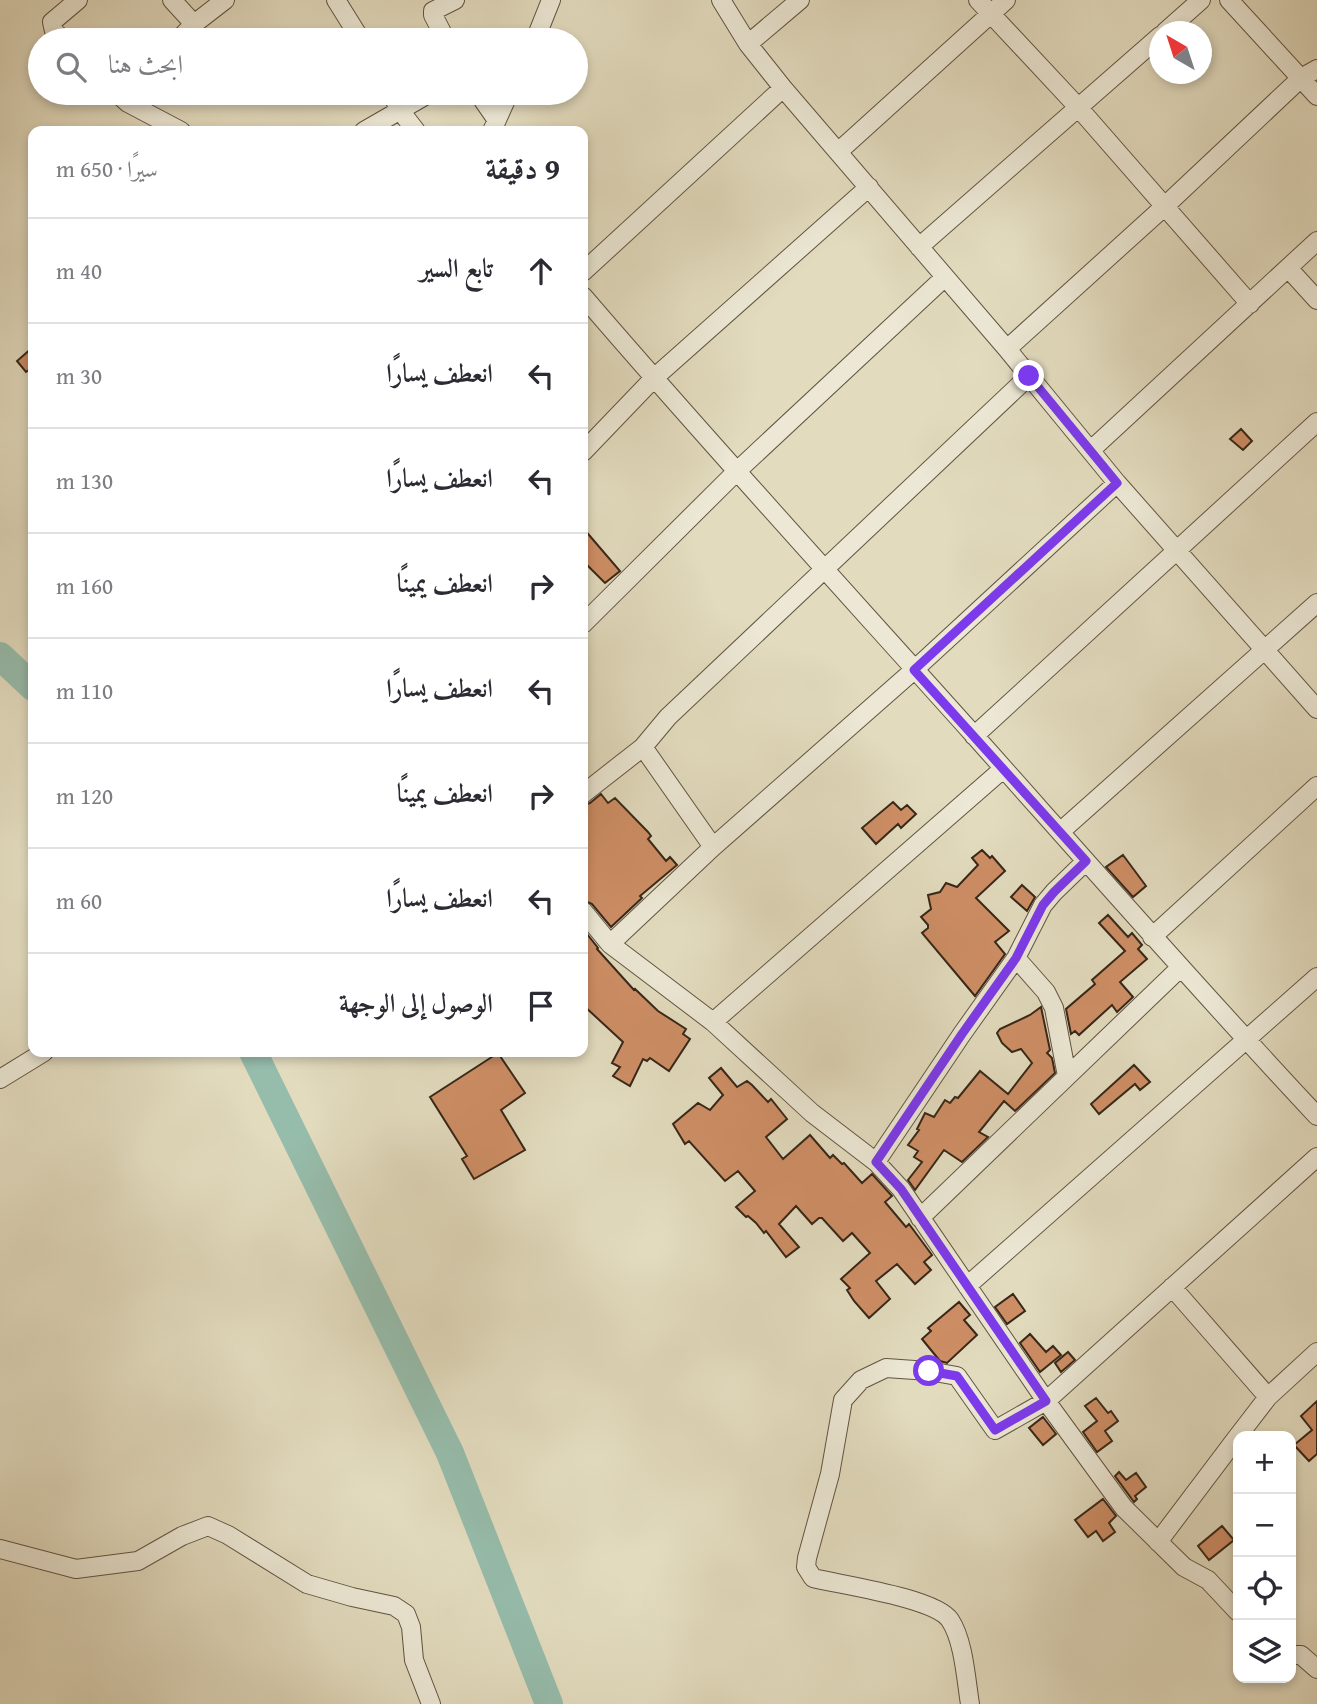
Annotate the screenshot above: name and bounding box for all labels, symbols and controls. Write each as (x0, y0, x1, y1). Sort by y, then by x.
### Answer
north arrow (1149, 21, 1212, 84)
search box (28, 28, 588, 105)
text: ابحث هنا (108, 44, 183, 83)
icon: search (52, 48, 90, 86)
text: 9 دقيقة (485, 146, 560, 190)
text: سيرًا · 650 m (56, 152, 158, 185)
text: تابع السير (419, 248, 493, 287)
icon: ahead (522, 252, 560, 290)
text: 40 m (56, 254, 102, 287)
text: انعطف يسارًا (386, 353, 493, 392)
icon: left (522, 357, 560, 395)
text: 30 m (56, 359, 102, 392)
route end (1013, 360, 1044, 391)
text: انعطف يسارًا (386, 458, 493, 497)
icon: left (522, 462, 560, 500)
text: 130 m (56, 464, 113, 497)
text: انعطف يمينًا (397, 563, 493, 602)
icon: right (522, 567, 560, 605)
text: 160 m (56, 569, 113, 602)
text: انعطف يسارًا (386, 668, 493, 707)
icon: left (522, 672, 560, 710)
text: 110 m (56, 674, 113, 707)
text: انعطف يمينًا (397, 773, 493, 812)
icon: right (522, 777, 560, 815)
text: 120 m (56, 779, 113, 812)
text: انعطف يسارًا (386, 878, 493, 917)
icon: left (522, 882, 560, 920)
text: 60 m (56, 884, 102, 917)
text: الوصول إلى الوجهة (339, 983, 493, 1022)
icon: arrive (522, 987, 560, 1025)
route start (913, 1355, 944, 1386)
map controls (1233, 1431, 1296, 1683)
button: + (1233, 1431, 1296, 1494)
button: − (1233, 1494, 1296, 1557)
button: locate (1233, 1557, 1296, 1620)
button: layers (1233, 1620, 1296, 1683)

